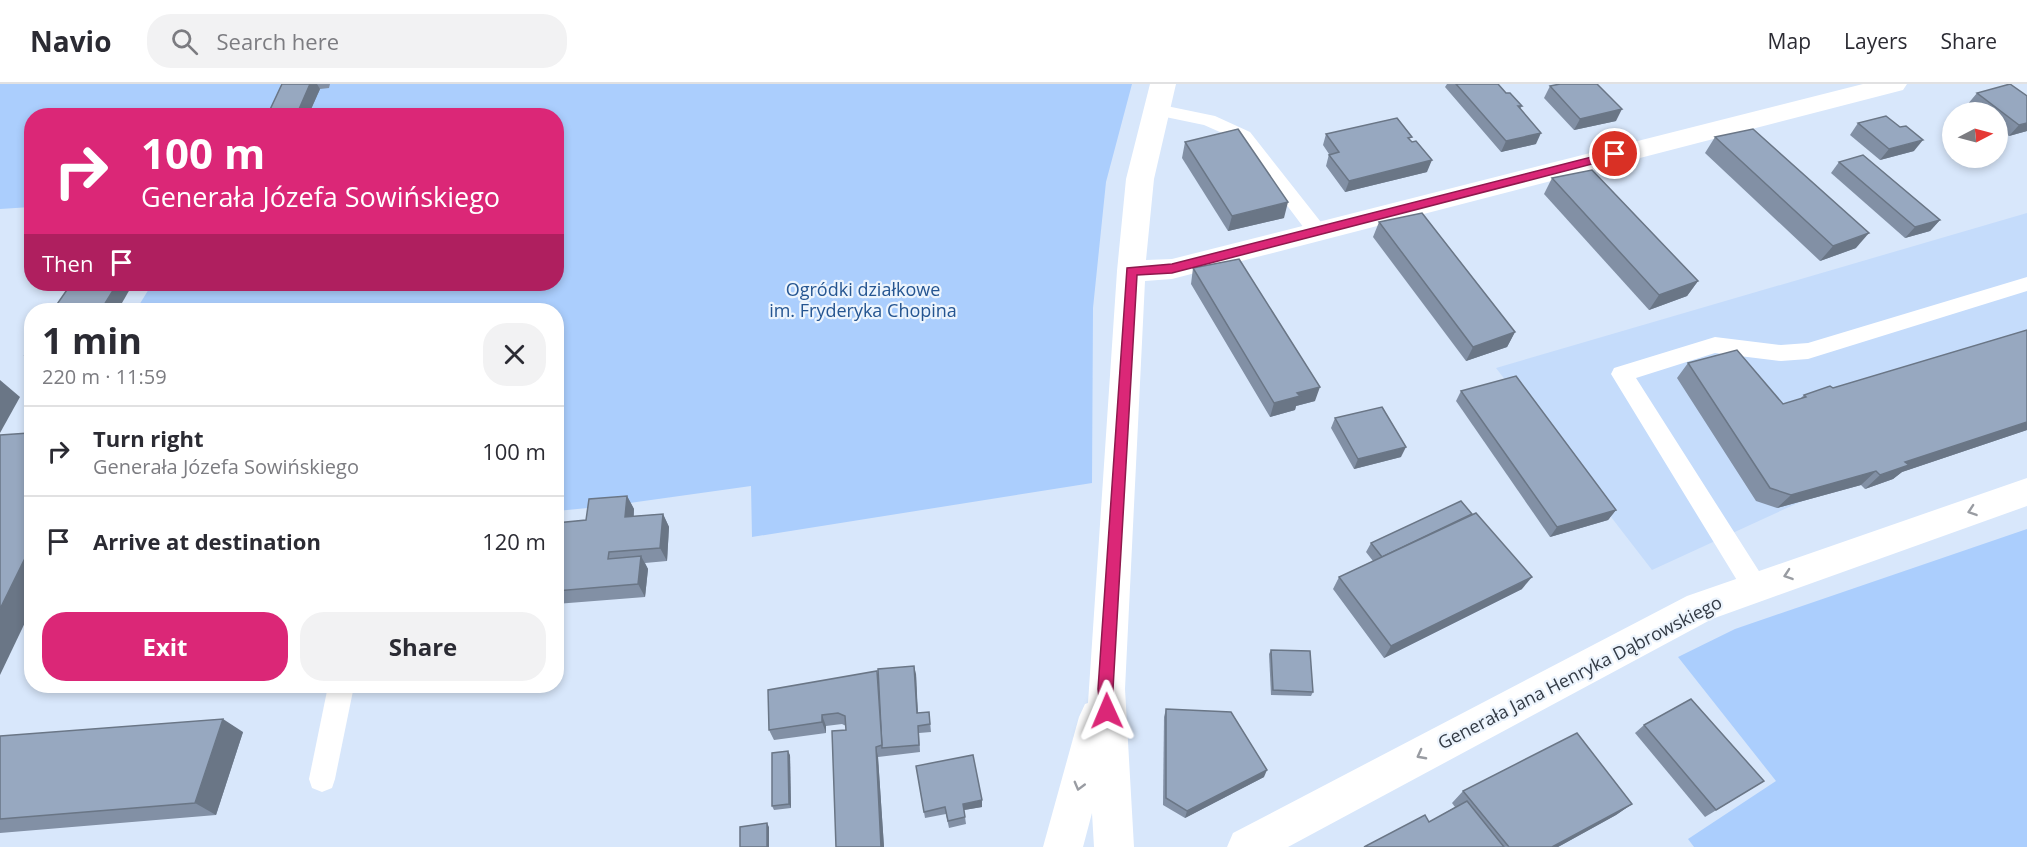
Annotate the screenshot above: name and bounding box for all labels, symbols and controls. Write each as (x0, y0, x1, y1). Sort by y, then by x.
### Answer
search box (147, 14, 567, 68)
text: Navio (30, 22, 111, 60)
icon: search (168, 25, 201, 58)
text: Search here (216, 26, 339, 56)
text: Map (1768, 27, 1811, 55)
text: Layers (1844, 27, 1908, 55)
text: Share (1941, 27, 1997, 55)
north arrow (1942, 102, 2008, 168)
map controls (1942, 102, 2008, 168)
text: 100 m (141, 124, 265, 181)
pin (1589, 128, 1640, 179)
icon: right (42, 132, 120, 210)
icon: arrive (1598, 137, 1631, 170)
text: Generała Józefa Sowińskiego (141, 178, 500, 215)
icon: arrive (105, 246, 138, 279)
text: Then (42, 248, 93, 278)
park label: Ogródki działkowe im. Fryderyka Chopina (769, 277, 957, 322)
text: 1 min (42, 316, 142, 365)
button: close (483, 323, 546, 386)
text: 220 m · 11:59 (42, 363, 167, 390)
text: Turn right (93, 423, 204, 453)
icon: right (42, 435, 75, 468)
text: 100 m (482, 436, 546, 466)
text: Generała Józefa Sowińskiego (93, 453, 359, 480)
one-way arrow (1967, 504, 1978, 517)
icon: arrive (42, 525, 75, 558)
text: Arrive at destination (93, 526, 321, 556)
text: 120 m (482, 526, 546, 556)
one-way arrow (1783, 568, 1794, 581)
street label: Generała Jana Henryka Dąbrowskiego (1433, 590, 1726, 755)
button: Exit (42, 612, 288, 681)
button: Share (300, 612, 546, 681)
position arrow (1075, 679, 1139, 743)
one-way arrow (1417, 748, 1428, 759)
one-way arrow (1074, 781, 1087, 791)

